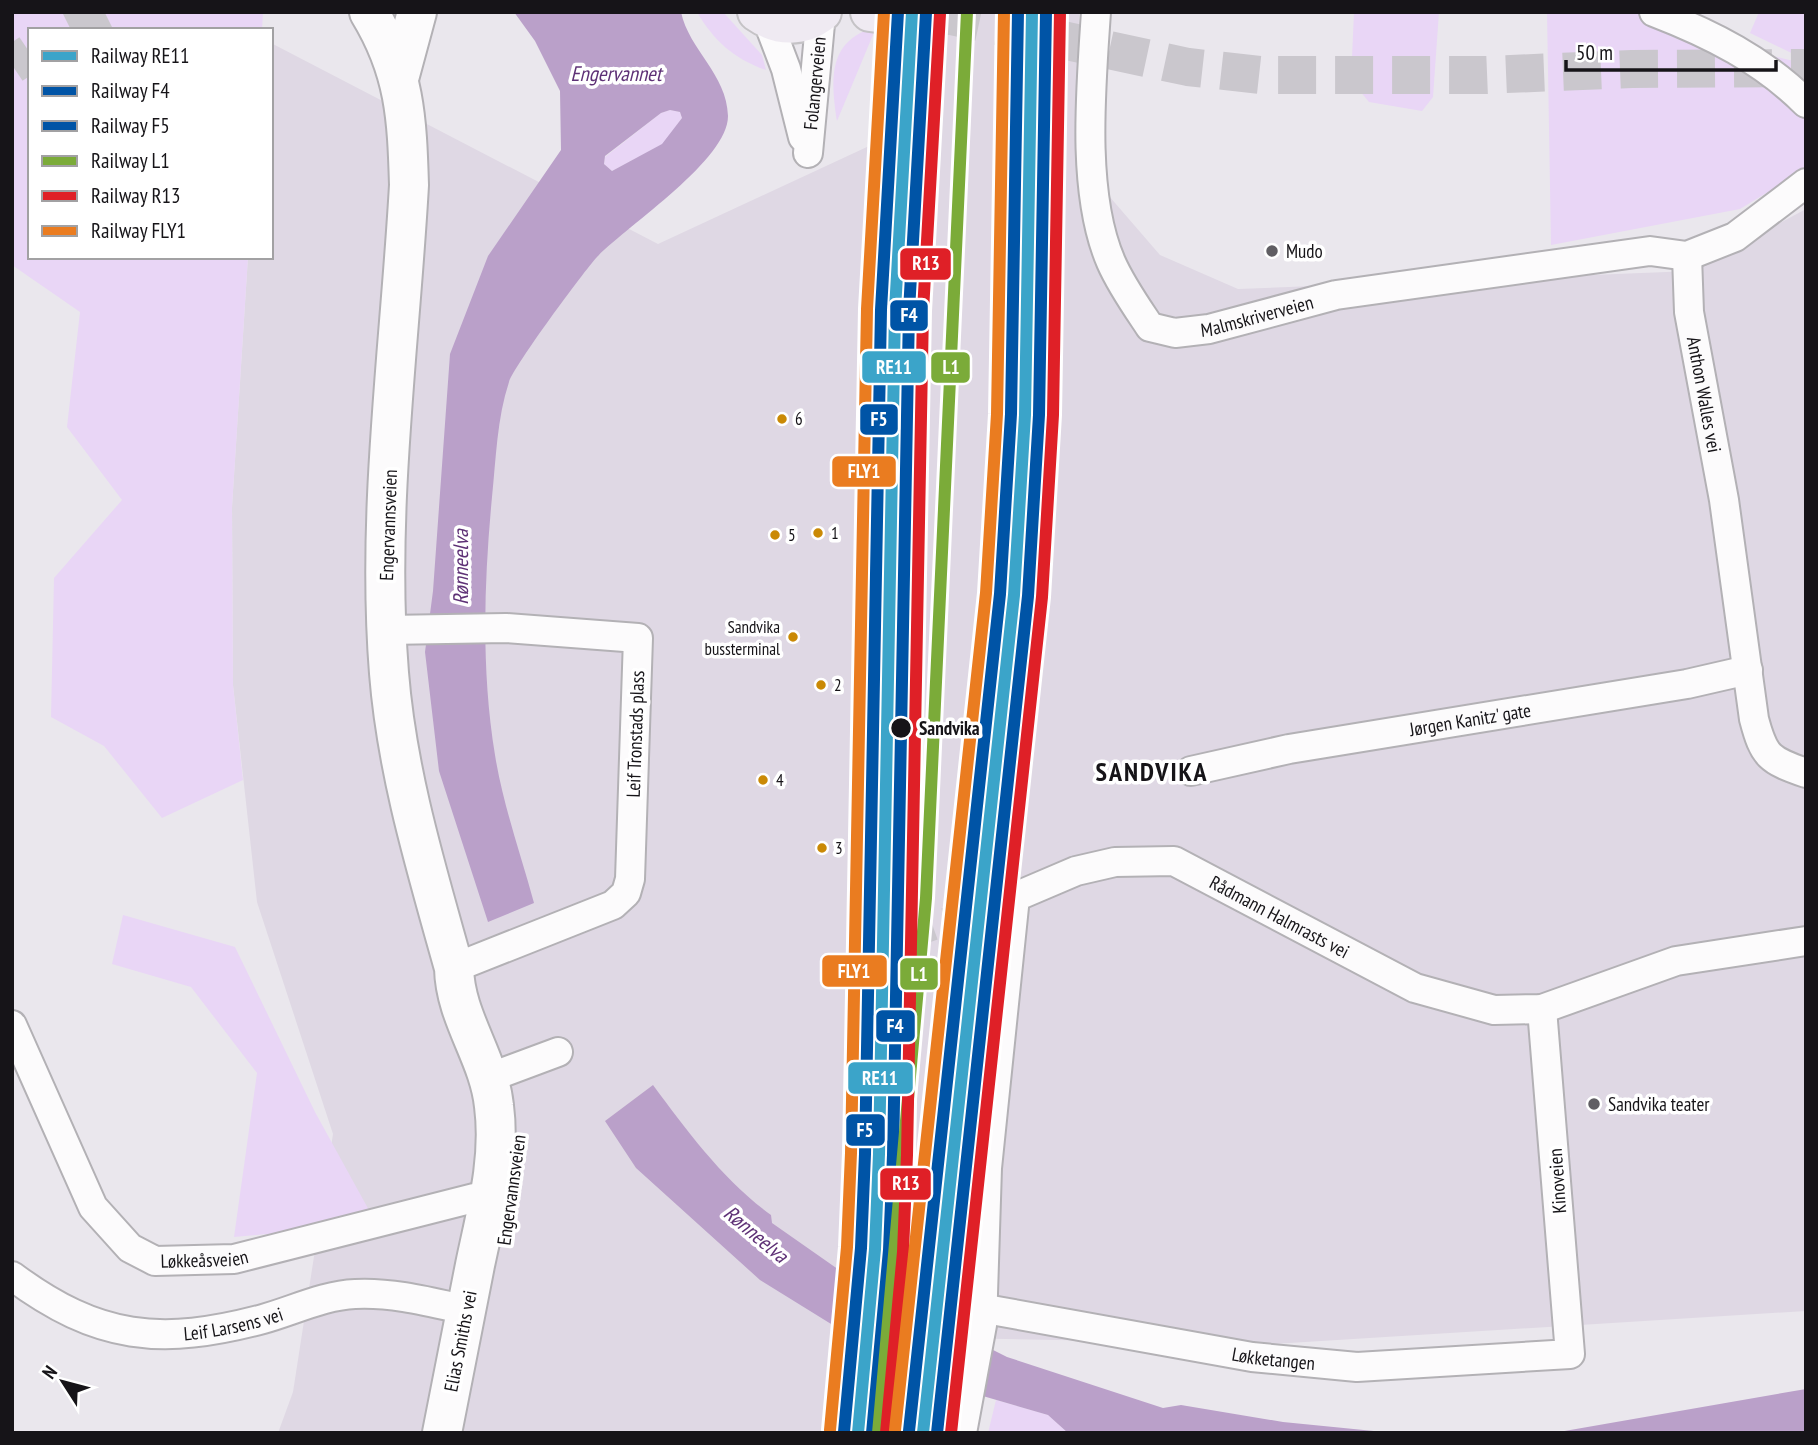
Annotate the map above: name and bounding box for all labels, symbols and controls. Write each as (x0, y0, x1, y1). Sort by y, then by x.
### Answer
legend (28, 28, 273, 259)
scale bar (1566, 28, 1776, 72)
street label: Folangerveien (798, 36, 831, 131)
text: 50 m (1576, 39, 1613, 66)
text: Railway RE11 (91, 42, 189, 69)
water label: Engervannet (570, 60, 664, 87)
text: Railway F4 (91, 77, 170, 104)
text: Railway F5 (91, 112, 170, 139)
text: Railway L1 (91, 147, 170, 174)
text: Railway R13 (91, 182, 180, 209)
text: Railway FLY1 (91, 217, 186, 244)
place label: Mudo (1286, 239, 1323, 263)
marker: Mudo (1264, 243, 1280, 259)
line badge: R13 (899, 247, 952, 281)
text: R13 (912, 251, 940, 275)
street label: Malmskriverveien (1199, 290, 1316, 342)
line badge: F4 (889, 299, 929, 332)
text: F4 (900, 303, 918, 327)
street label: Anthon Walles vei (1682, 335, 1727, 454)
line badge: RE11 (861, 350, 927, 384)
line badge: L1 (930, 351, 971, 384)
text: RE11 (876, 355, 912, 379)
text: L1 (942, 355, 960, 379)
line badge: F5 (859, 403, 899, 436)
text: F5 (870, 407, 888, 431)
place label: 6 (795, 408, 803, 430)
marker: 6 (775, 412, 789, 426)
line badge: FLY1 (831, 455, 897, 488)
text: FLY1 (848, 459, 880, 483)
street label: Engervannsveien (374, 469, 402, 581)
place label: 1 (831, 522, 839, 544)
place label: 5 (788, 524, 796, 546)
marker: 1 (811, 526, 825, 540)
water label: Rønneelva (447, 528, 474, 605)
marker: 5 (768, 528, 782, 542)
place label: Sandvika bussterminal (705, 616, 780, 660)
marker: Sandvika bussterminal (786, 630, 800, 644)
street label: Leif Tronstads plass (621, 670, 649, 798)
place label: 2 (834, 674, 842, 696)
marker: 2 (814, 678, 828, 692)
street label: Jørgen Kanitz' gate (1407, 698, 1533, 741)
marker: Sandvika (889, 716, 913, 740)
place label: Sandvika (919, 716, 980, 740)
district label: SANDVIKA (1096, 755, 1208, 788)
place label: 4 (776, 769, 784, 791)
marker: 4 (756, 773, 770, 787)
place label: 3 (835, 837, 843, 859)
marker: 3 (815, 841, 829, 855)
street label: Rådmann Halmrasts vei (1206, 870, 1353, 963)
line badge: FLY1 (821, 954, 888, 988)
line badge: L1 (899, 957, 939, 991)
text: FLY1 (838, 959, 870, 983)
text: L1 (910, 962, 928, 986)
line badge: F4 (875, 1009, 916, 1043)
text: F4 (886, 1014, 904, 1038)
line badge: RE11 (847, 1061, 914, 1095)
text: RE11 (862, 1066, 898, 1090)
place label: Sandvika teater (1608, 1092, 1710, 1116)
marker: Sandvika teater (1586, 1096, 1602, 1112)
line badge: F5 (845, 1113, 886, 1147)
text: F5 (856, 1118, 874, 1142)
street label: Engervannsveien (491, 1133, 531, 1247)
street label: Kinoveien (1543, 1148, 1571, 1214)
line badge: R13 (879, 1167, 932, 1201)
text: R13 (892, 1171, 920, 1195)
water label: Rønneelva (718, 1199, 795, 1270)
street label: Løkkeåsveien (160, 1244, 251, 1273)
street label: Elias Smiths vei (438, 1288, 482, 1394)
street label: Leif Larsens vei (183, 1302, 286, 1345)
street label: Løkketangen (1230, 1342, 1316, 1375)
north arrow (28, 1347, 98, 1417)
text: N (37, 1361, 62, 1383)

